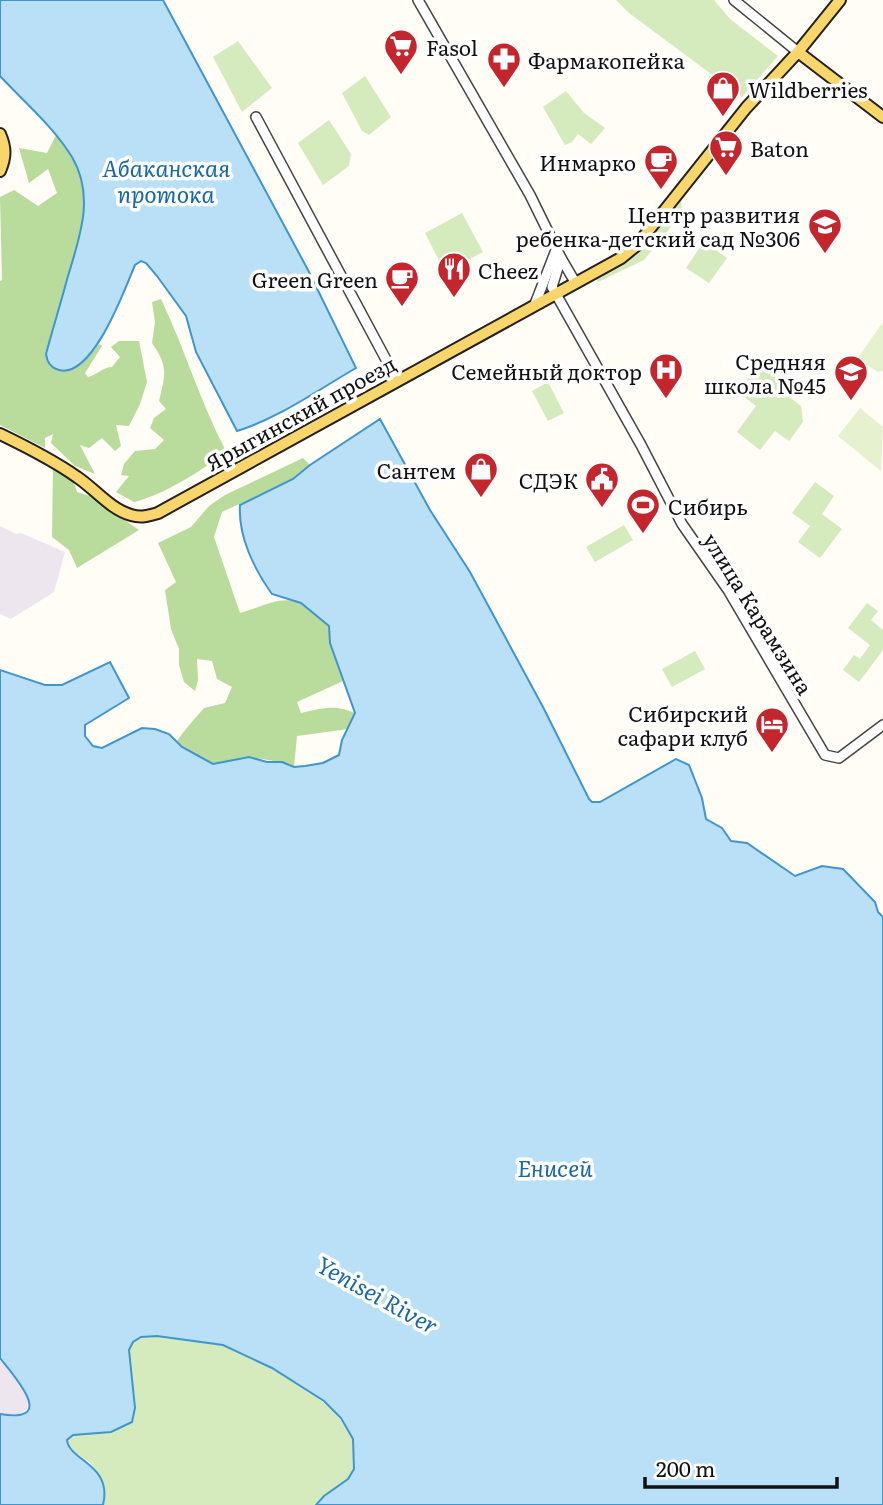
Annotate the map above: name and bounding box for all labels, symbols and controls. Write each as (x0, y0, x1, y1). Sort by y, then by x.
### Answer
supermarket icon: Fasol (382, 27, 420, 76)
place label: Fasol (426, 31, 478, 62)
pharmacy icon: Фармакопейка (485, 40, 523, 89)
place label: Фармакопейка (528, 44, 686, 75)
shop icon: Wildberries (704, 69, 742, 118)
place label: Wildberries (748, 73, 868, 104)
supermarket icon: Baton (707, 128, 745, 177)
place label: Baton (750, 132, 809, 163)
cafe icon: Инмарко (642, 142, 680, 191)
place label: Инмарко (539, 146, 636, 177)
water label: Абаканская протока (102, 150, 230, 210)
place label: Центр развития ребенка-детский сад №306 (516, 198, 800, 253)
school or university icon: Центр развития ребенка-детский сад №306 (806, 206, 844, 255)
restaurant icon: Cheez (435, 250, 473, 299)
place label: Cheez (478, 254, 538, 285)
cafe icon: Green Green (383, 259, 421, 308)
place label: Green Green (252, 263, 378, 294)
place label: Средняя школа №45 (704, 345, 826, 400)
street label: Ярыгинский проезд (199, 347, 401, 477)
hospital icon: Семейный доктор (647, 351, 685, 400)
school or university icon: Средняя школа №45 (832, 353, 870, 402)
place label: Семейный доктор (451, 355, 642, 386)
shop icon: Сантем (462, 450, 500, 499)
place label: Сантем (377, 454, 456, 485)
public building icon: СДЭК (583, 460, 621, 509)
place label: СДЭК (519, 464, 579, 495)
sports icon: Сибирь (624, 486, 662, 535)
place label: Сибирь (668, 490, 748, 521)
street label: улица Карамзина (697, 526, 822, 701)
place label: Сибирский сафари клуб (618, 697, 748, 752)
hotel icon: Сибирский сафари клуб (753, 705, 791, 754)
water label: Енисей (517, 1150, 593, 1184)
water label: Yenisei River (311, 1247, 445, 1341)
scale bar (645, 1446, 838, 1490)
text: 200 m (656, 1452, 716, 1483)

